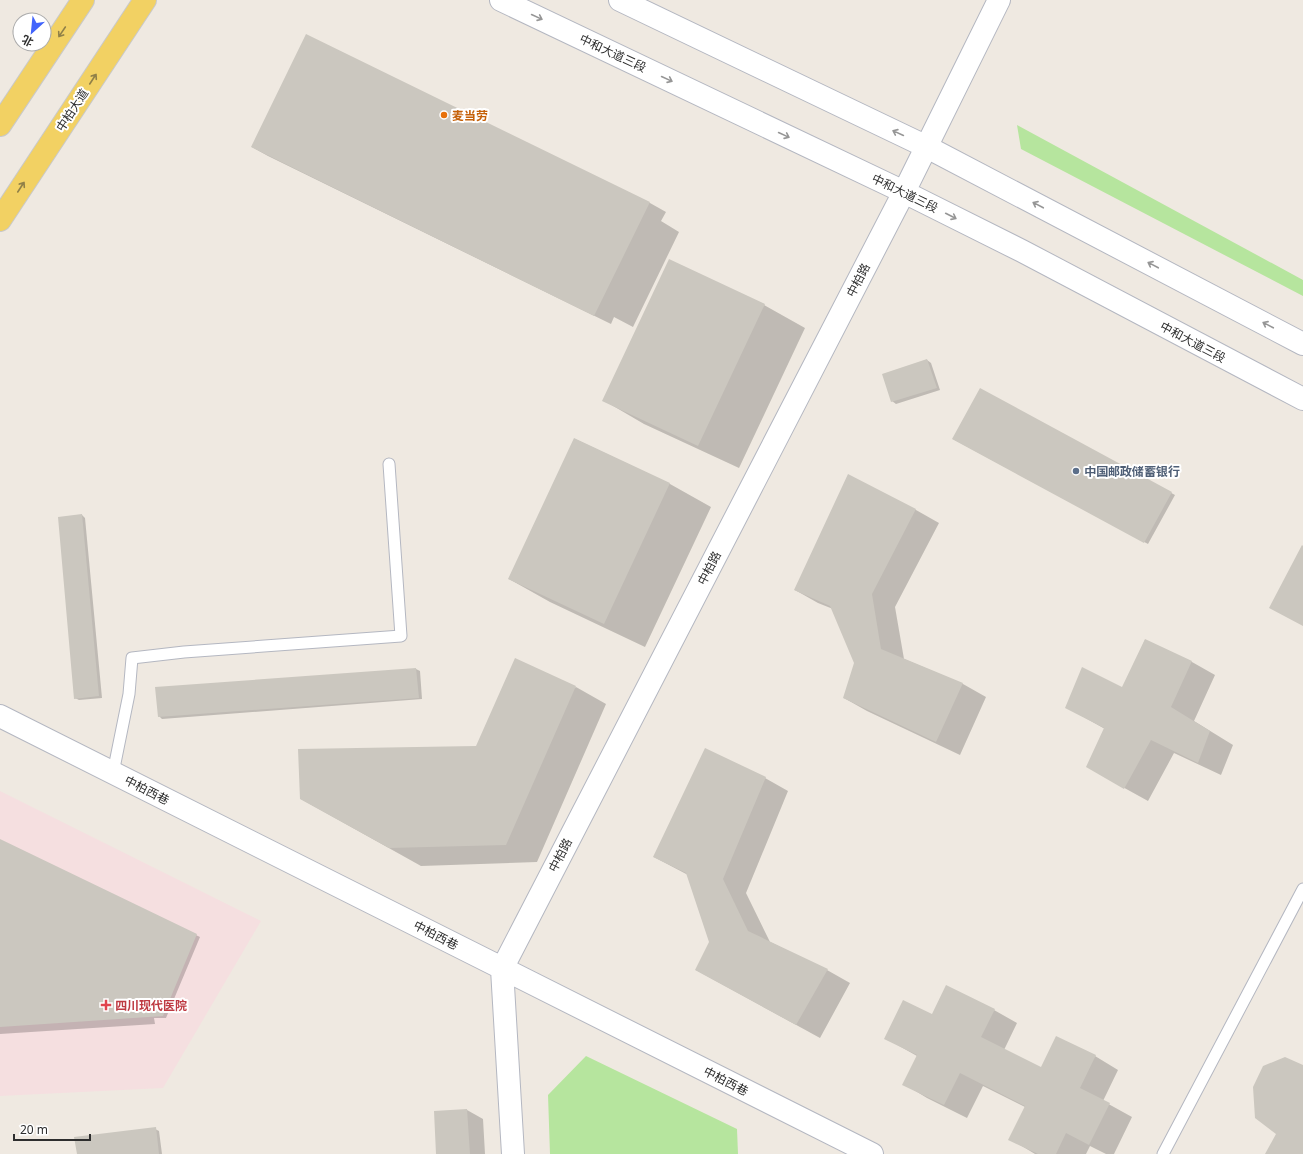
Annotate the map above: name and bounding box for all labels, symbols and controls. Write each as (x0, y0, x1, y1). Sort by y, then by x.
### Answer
north arrow (12, 12, 52, 52)
one-way arrow (530, 14, 542, 21)
one-way arrow (58, 27, 66, 38)
street label: 中和大道三段 (577, 30, 649, 76)
text: 北 (19, 32, 36, 51)
one-way arrow (89, 74, 97, 85)
one-way arrow (660, 76, 672, 83)
street label: 中柏大道 (52, 85, 92, 135)
place label: 麦当劳 (452, 107, 488, 124)
marker: 麦当劳 (439, 110, 449, 120)
one-way arrow (892, 129, 904, 136)
one-way arrow (778, 132, 790, 139)
street label: 中和大道三段 (869, 170, 941, 216)
one-way arrow (17, 182, 26, 193)
one-way arrow (1032, 201, 1044, 208)
one-way arrow (945, 213, 957, 220)
street label: 中柏路 (842, 260, 874, 300)
one-way arrow (1147, 261, 1159, 268)
street label: 中和大道三段 (1157, 318, 1229, 366)
one-way arrow (1263, 321, 1275, 329)
place label: 中国邮政储蓄银行 (1084, 463, 1180, 480)
marker: 中国邮政储蓄银行 (1071, 466, 1081, 476)
street label: 中柏路 (693, 548, 725, 588)
street label: 中柏西巷 (122, 772, 172, 808)
street label: 中柏路 (544, 835, 576, 875)
street label: 中柏西巷 (411, 917, 461, 953)
place label: 四川现代医院 (115, 997, 187, 1014)
marker: 四川现代医院 (100, 999, 112, 1011)
street label: 中柏西巷 (701, 1063, 751, 1099)
scale bar (14, 1116, 90, 1142)
text: 20 m (20, 1121, 48, 1138)

